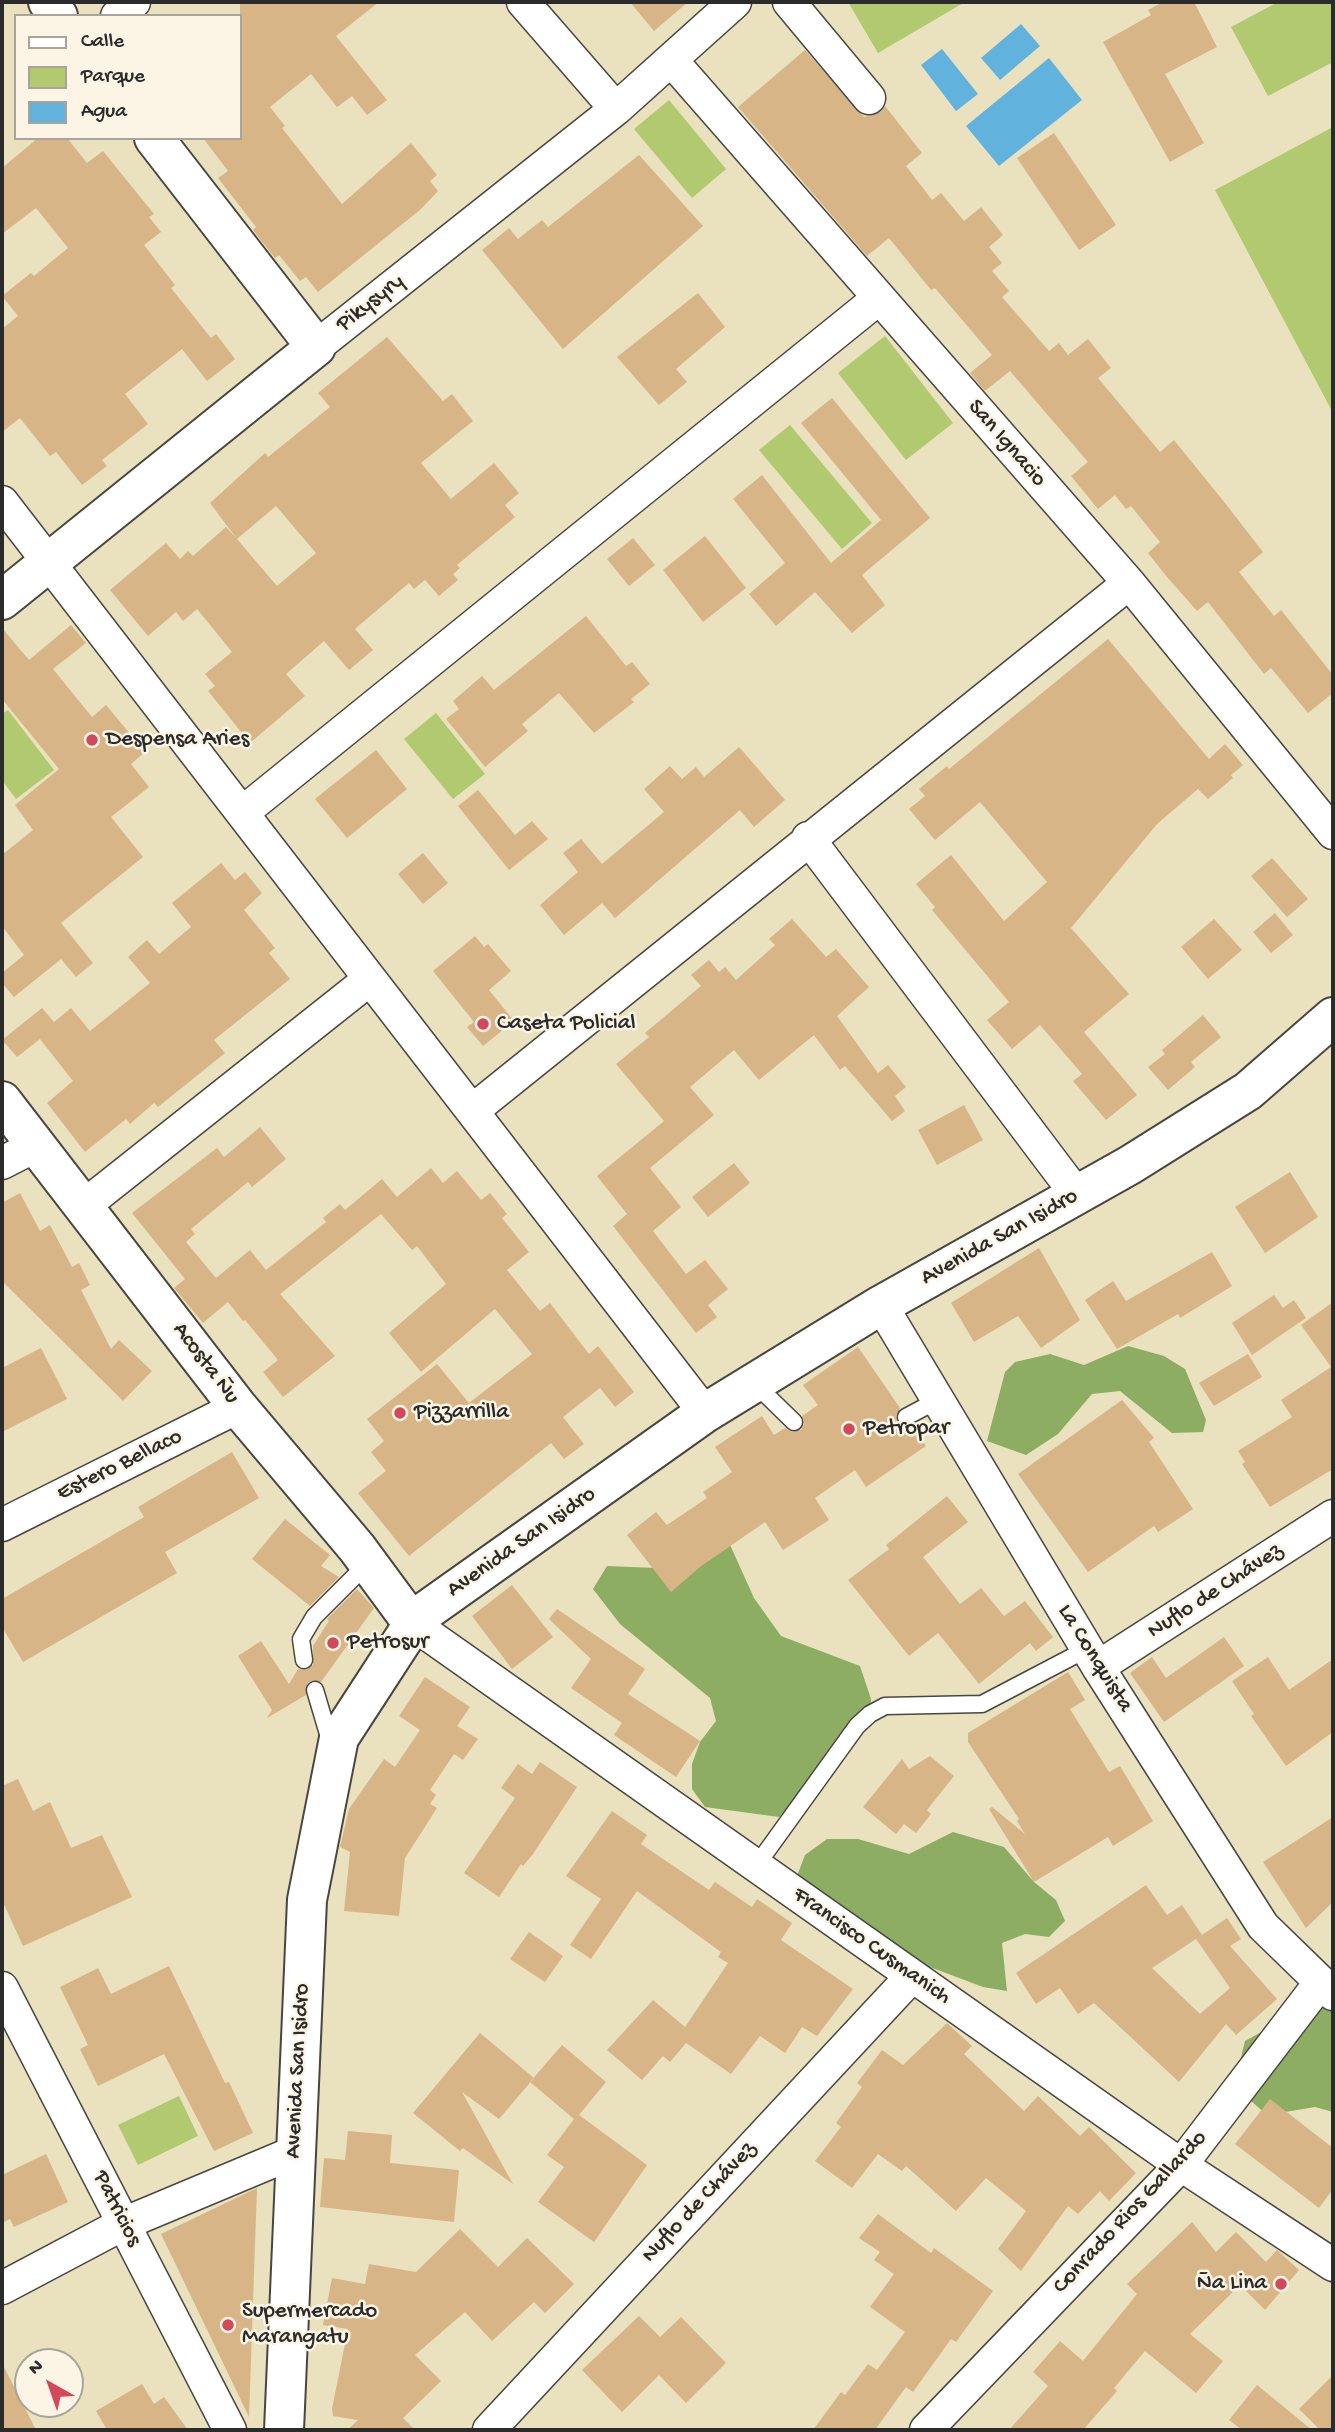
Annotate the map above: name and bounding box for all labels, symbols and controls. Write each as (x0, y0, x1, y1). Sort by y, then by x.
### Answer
legend (14, 14, 242, 140)
text: Calle (81, 30, 124, 55)
text: Parque (81, 65, 145, 90)
text: Agua (81, 100, 127, 125)
street label: Pikysyry (332, 269, 410, 339)
street label: San Ignacio (961, 395, 1051, 493)
place label: Despensa Aries (106, 726, 249, 754)
marker: Despensa Aries (84, 732, 100, 748)
place label: Caseta Policial (497, 1010, 635, 1038)
marker: Caseta Policial (475, 1016, 491, 1032)
street label: Avenida San Isidro (917, 1183, 1083, 1293)
street label: Acosta Ñu (165, 1318, 245, 1410)
place label: Pizzarrilla (414, 1399, 509, 1427)
marker: Pizzarrilla (392, 1405, 408, 1421)
place label: Petropar (863, 1415, 949, 1443)
marker: Petropar (841, 1421, 857, 1437)
street label: Estero Bellaco (53, 1424, 187, 1508)
street label: Avenida San Isidro (442, 1481, 602, 1605)
street label: Nuflo de Chávez (1143, 1538, 1289, 1646)
street label: La Conquista (1050, 1600, 1138, 1718)
place label: Petrosur (347, 1629, 428, 1657)
marker: Petrosur (325, 1635, 341, 1651)
street label: Francisco Cusmanich (786, 1882, 956, 2012)
street label: Avenida San Isidro (281, 1983, 317, 2159)
street label: Conrado Rios Gallardo (1048, 2125, 1214, 2301)
street label: Nuflo de Chávez (637, 2137, 763, 2269)
street label: Patricios (85, 2167, 147, 2251)
place label: Ña Lina (1197, 2270, 1267, 2298)
marker: Ña Lina (1273, 2276, 1289, 2292)
place label: Supermercado Marangatu (242, 2298, 377, 2352)
marker: Supermercado Marangatu (220, 2317, 236, 2333)
north arrow (14, 2348, 84, 2418)
text: N (24, 2355, 49, 2381)

